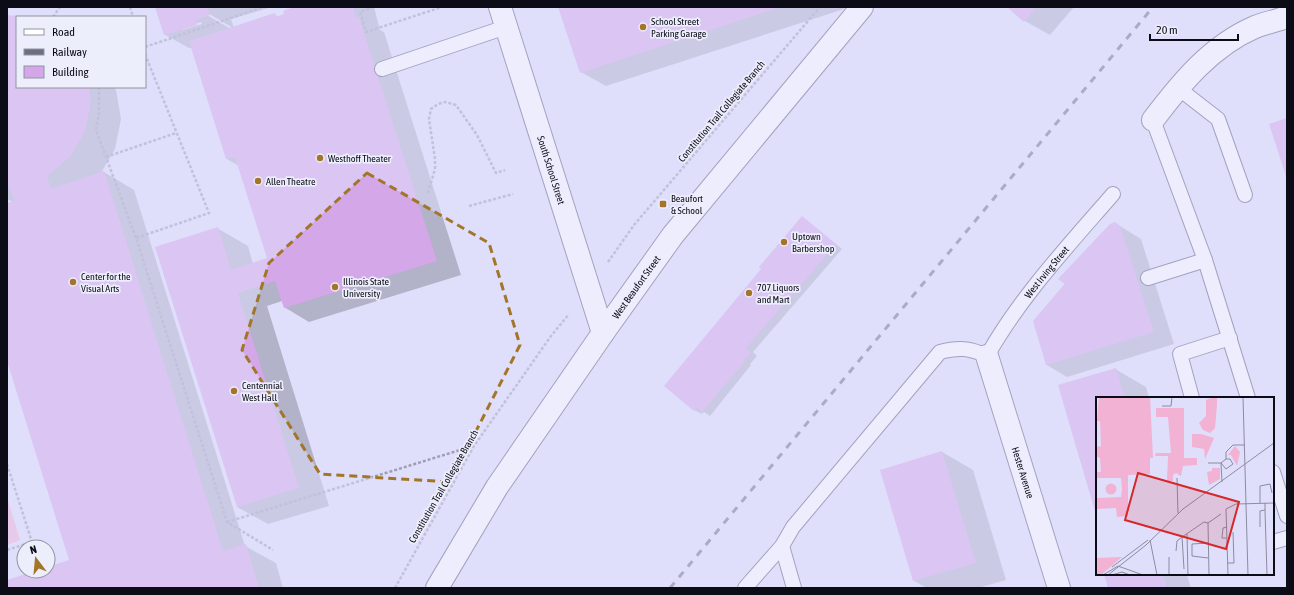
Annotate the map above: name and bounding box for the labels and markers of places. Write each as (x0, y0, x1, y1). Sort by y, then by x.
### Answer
place label: School Street Parking Garage (651, 16, 707, 39)
marker: School Street Parking Garage (638, 22, 648, 32)
marker: Westhoff Theater (315, 153, 325, 163)
place label: Westhoff Theater (328, 153, 392, 164)
marker: Allen Theatre (253, 176, 263, 186)
place label: Allen Theatre (266, 176, 316, 187)
place label: Beaufort & School (671, 193, 703, 216)
marker: Beaufort & School (658, 199, 668, 209)
place label: Uptown Barbershop (792, 231, 835, 254)
marker: Uptown Barbershop (779, 237, 789, 247)
place label: Center for the Visual Arts (81, 271, 131, 294)
place label: Illinois State University (343, 276, 389, 299)
marker: Center for the Visual Arts (68, 277, 78, 287)
marker: Illinois State University (330, 282, 340, 292)
place label: 707 Liquors and Mart (757, 282, 800, 305)
marker: 707 Liquors and Mart (744, 288, 754, 298)
place label: Centennial West Hall (242, 380, 283, 403)
marker: Centennial West Hall (229, 386, 239, 396)

